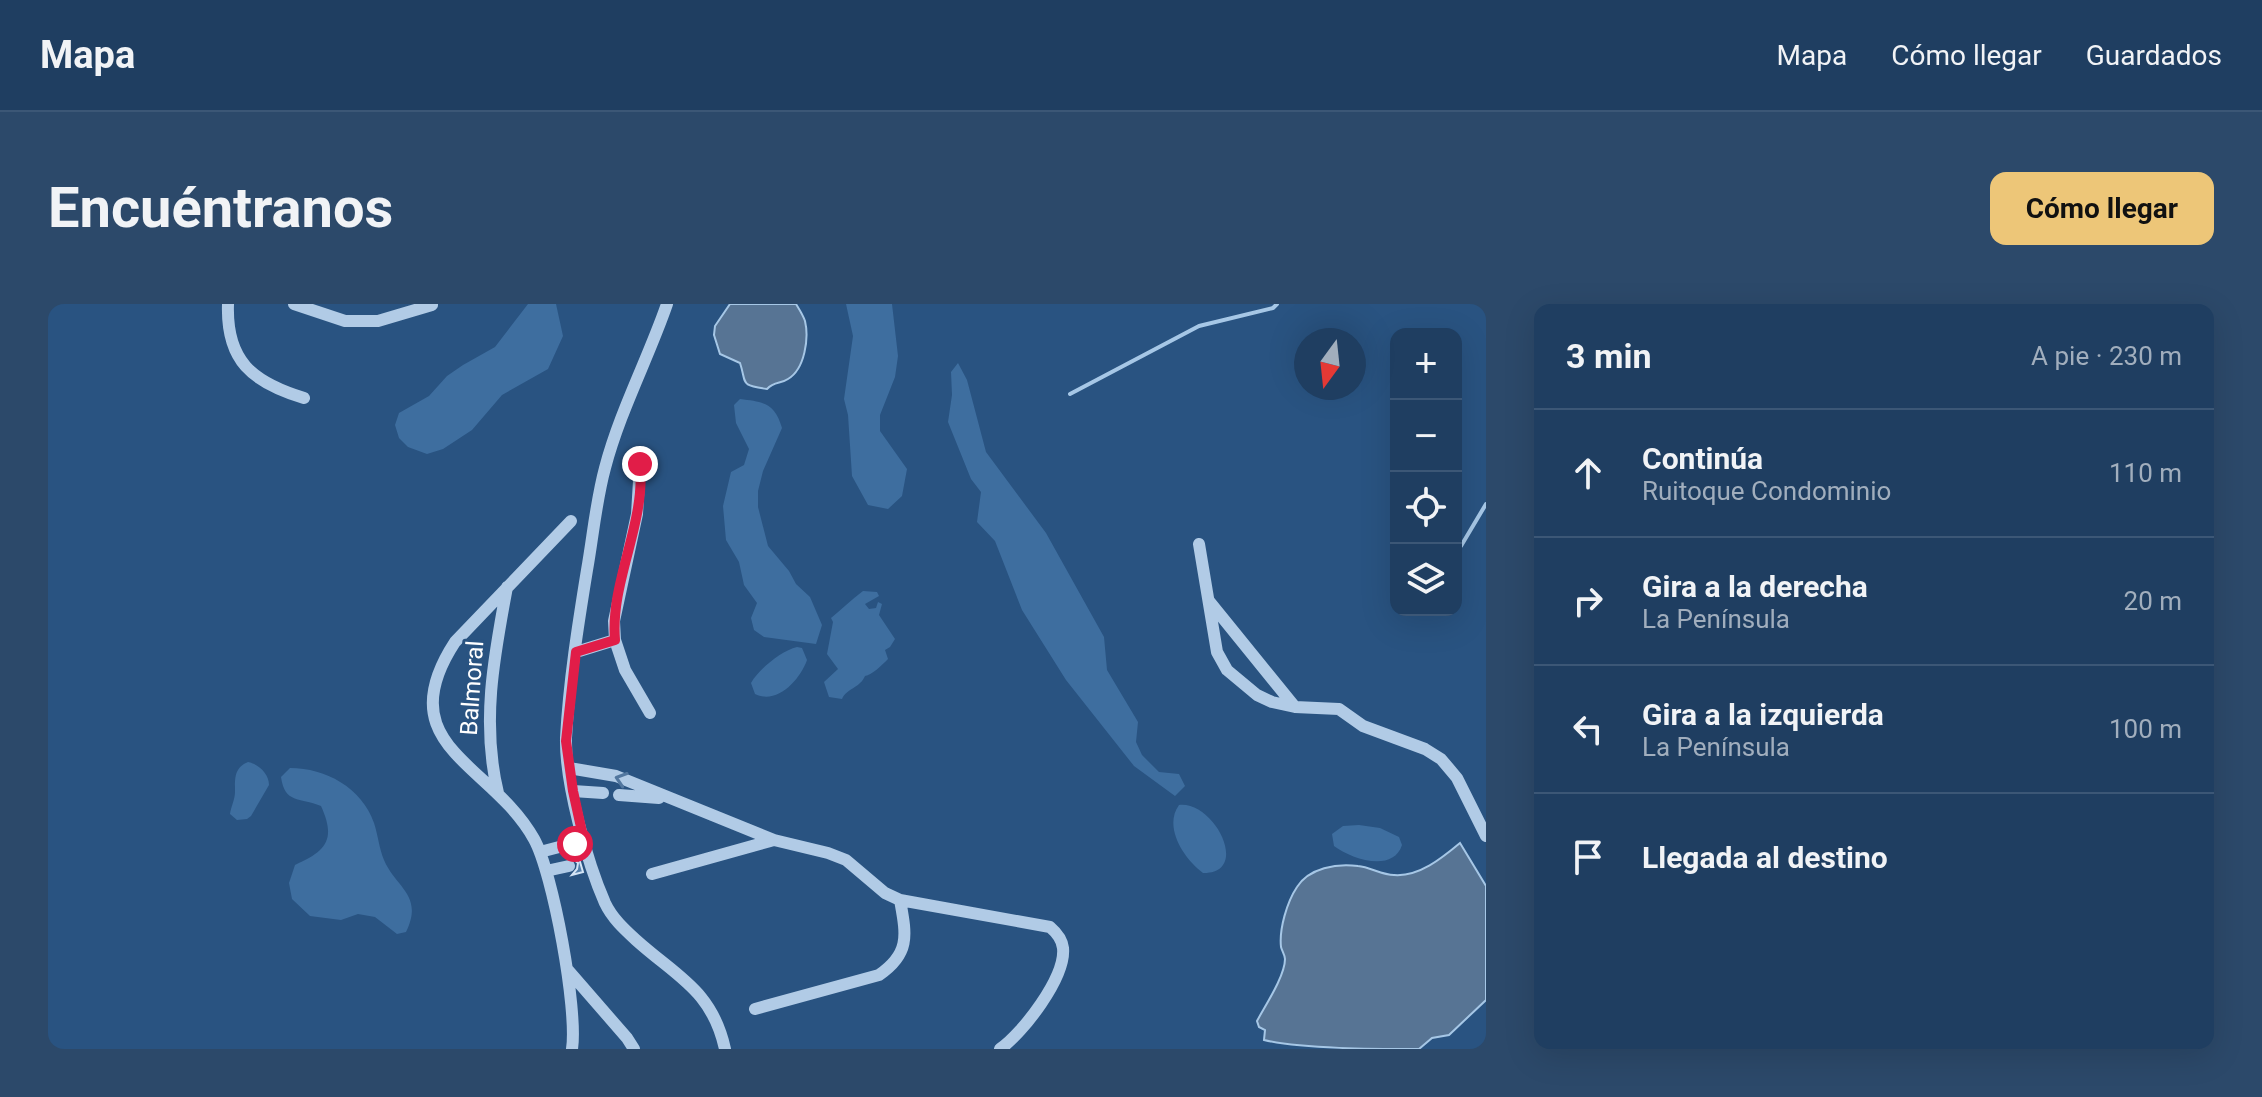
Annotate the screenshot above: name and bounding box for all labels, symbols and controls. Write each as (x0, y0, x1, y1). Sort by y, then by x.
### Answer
text: Mapa (40, 33, 135, 77)
text: Mapa (1777, 39, 1847, 72)
text: Cómo llegar (1891, 39, 2042, 72)
text: Guardados (2086, 39, 2222, 72)
button: Cómo llegar (1990, 172, 2214, 245)
text: Encuéntranos (48, 175, 393, 241)
north arrow (1294, 328, 1366, 400)
map controls (1390, 328, 1462, 616)
button: + (1390, 328, 1462, 400)
text: 3 min (1566, 336, 1651, 376)
text: A pie · 230 m (2031, 341, 2182, 371)
button: − (1390, 400, 1462, 472)
text: Continúa (1642, 441, 1763, 476)
route end (622, 446, 658, 482)
icon: ahead (1566, 451, 1610, 495)
text: 110 m (2109, 458, 2182, 488)
button: locate (1390, 472, 1462, 544)
text: Ruitoque Condominio (1642, 476, 1891, 506)
button: layers (1390, 544, 1462, 616)
text: Gira a la derecha (1642, 569, 1868, 604)
icon: right (1566, 579, 1610, 623)
text: 20 m (2124, 586, 2182, 616)
text: La Península (1642, 604, 1790, 634)
street label: Balmoral (455, 640, 489, 736)
text: Gira a la izquierda (1642, 697, 1884, 732)
icon: left (1566, 707, 1610, 751)
text: 100 m (2109, 714, 2182, 744)
text: La Península (1642, 732, 1790, 762)
one-way arrow (615, 772, 628, 788)
route start (557, 826, 593, 862)
icon: arrive (1566, 835, 1610, 879)
text: Llegada al destino (1642, 840, 1888, 875)

